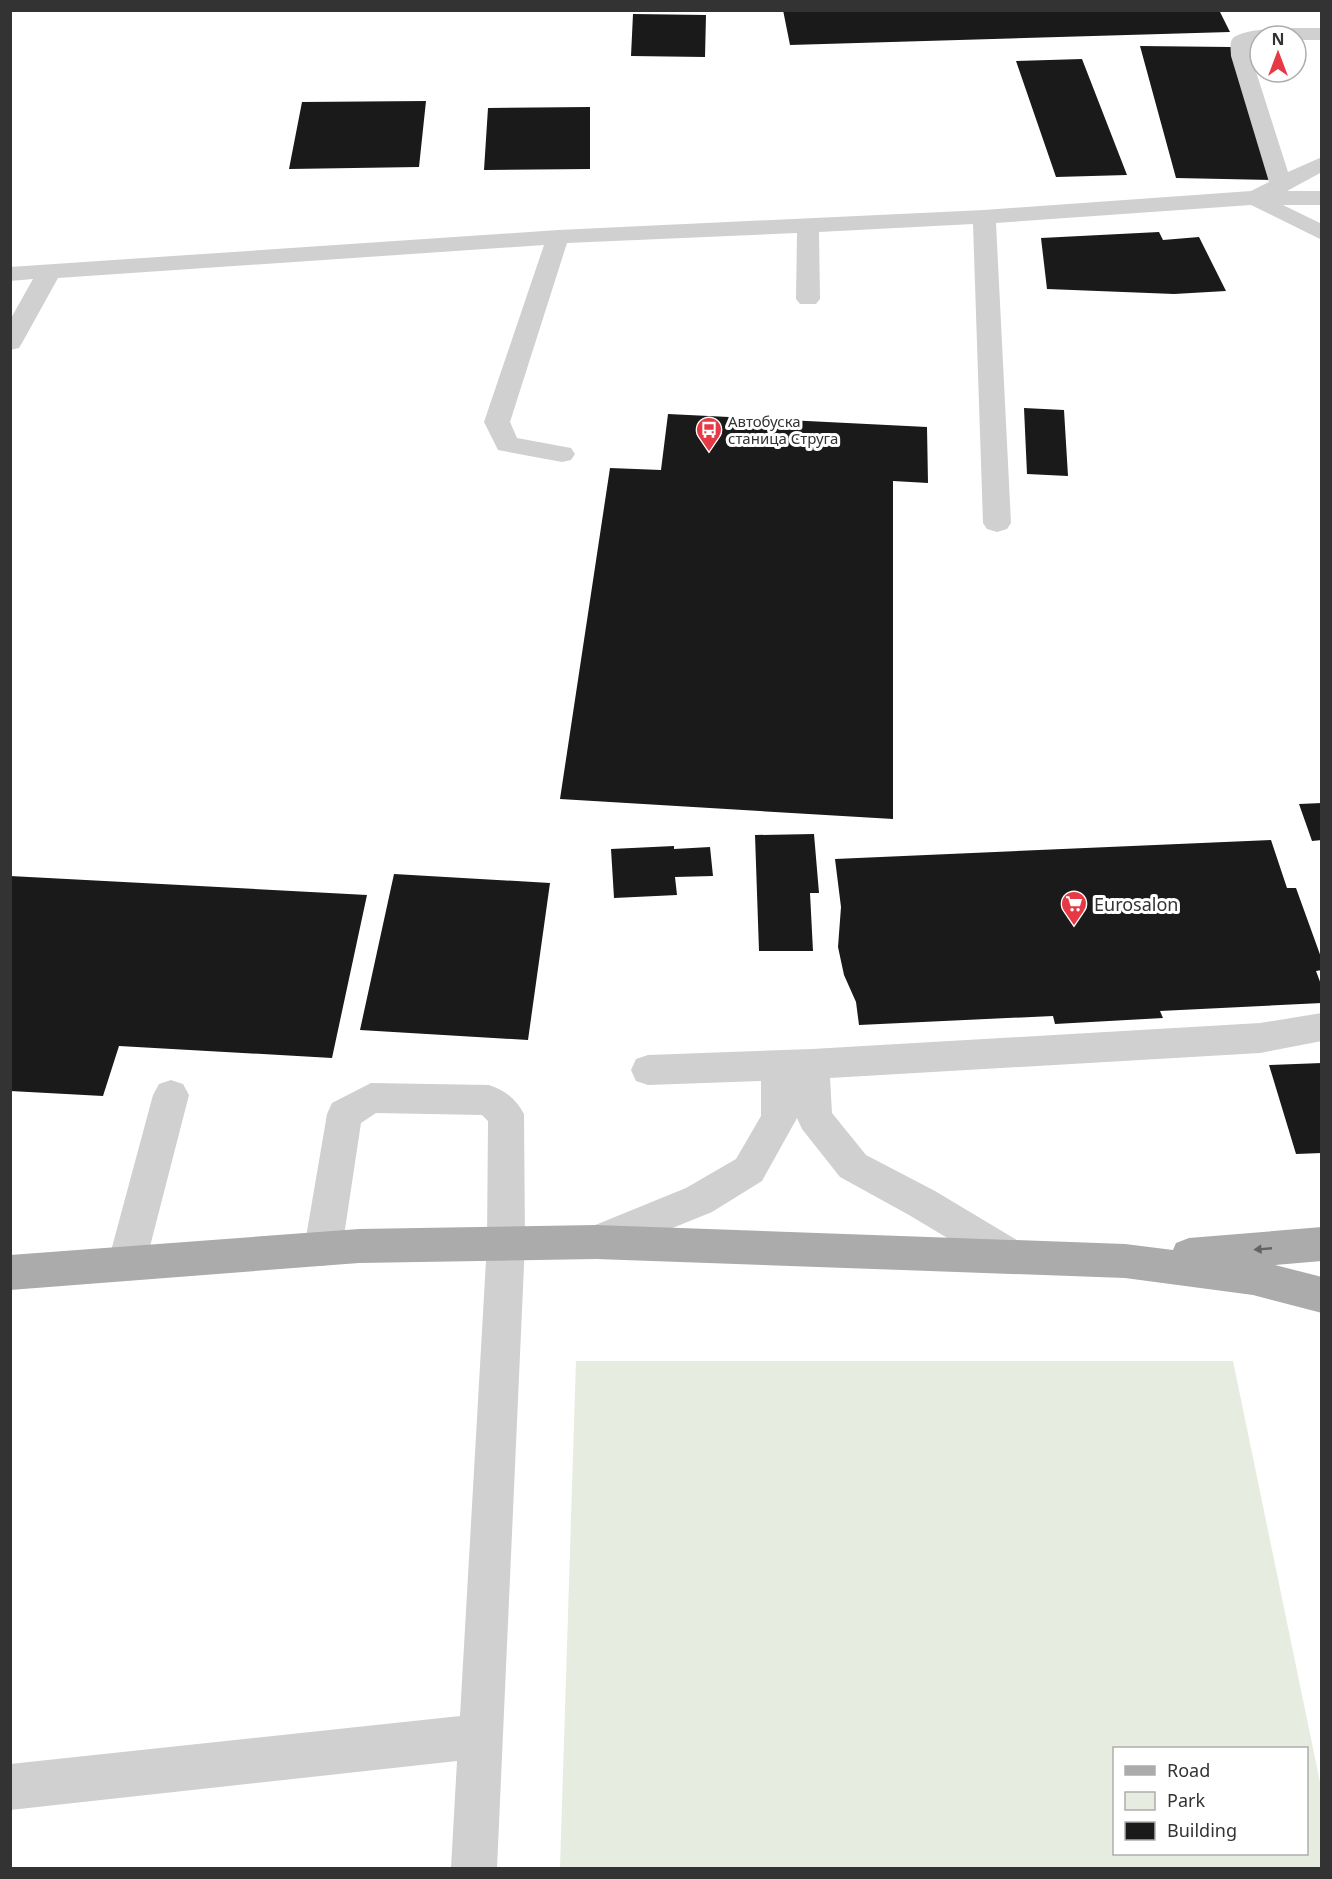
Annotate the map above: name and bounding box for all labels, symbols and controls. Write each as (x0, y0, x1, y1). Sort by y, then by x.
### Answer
north arrow (1248, 24, 1308, 84)
text: N (1271, 28, 1285, 50)
place label: Автобуска станица Струга (728, 411, 838, 448)
bus stop icon: Автобуска станица Струга (694, 415, 724, 453)
supermarket icon: Eurosalon (1059, 889, 1089, 927)
place label: Eurosalon (1094, 892, 1178, 916)
one-way arrow (1254, 1244, 1273, 1254)
legend (1113, 1747, 1308, 1855)
text: Road (1167, 1758, 1210, 1782)
text: Park (1167, 1788, 1205, 1812)
text: Building (1167, 1818, 1237, 1842)

